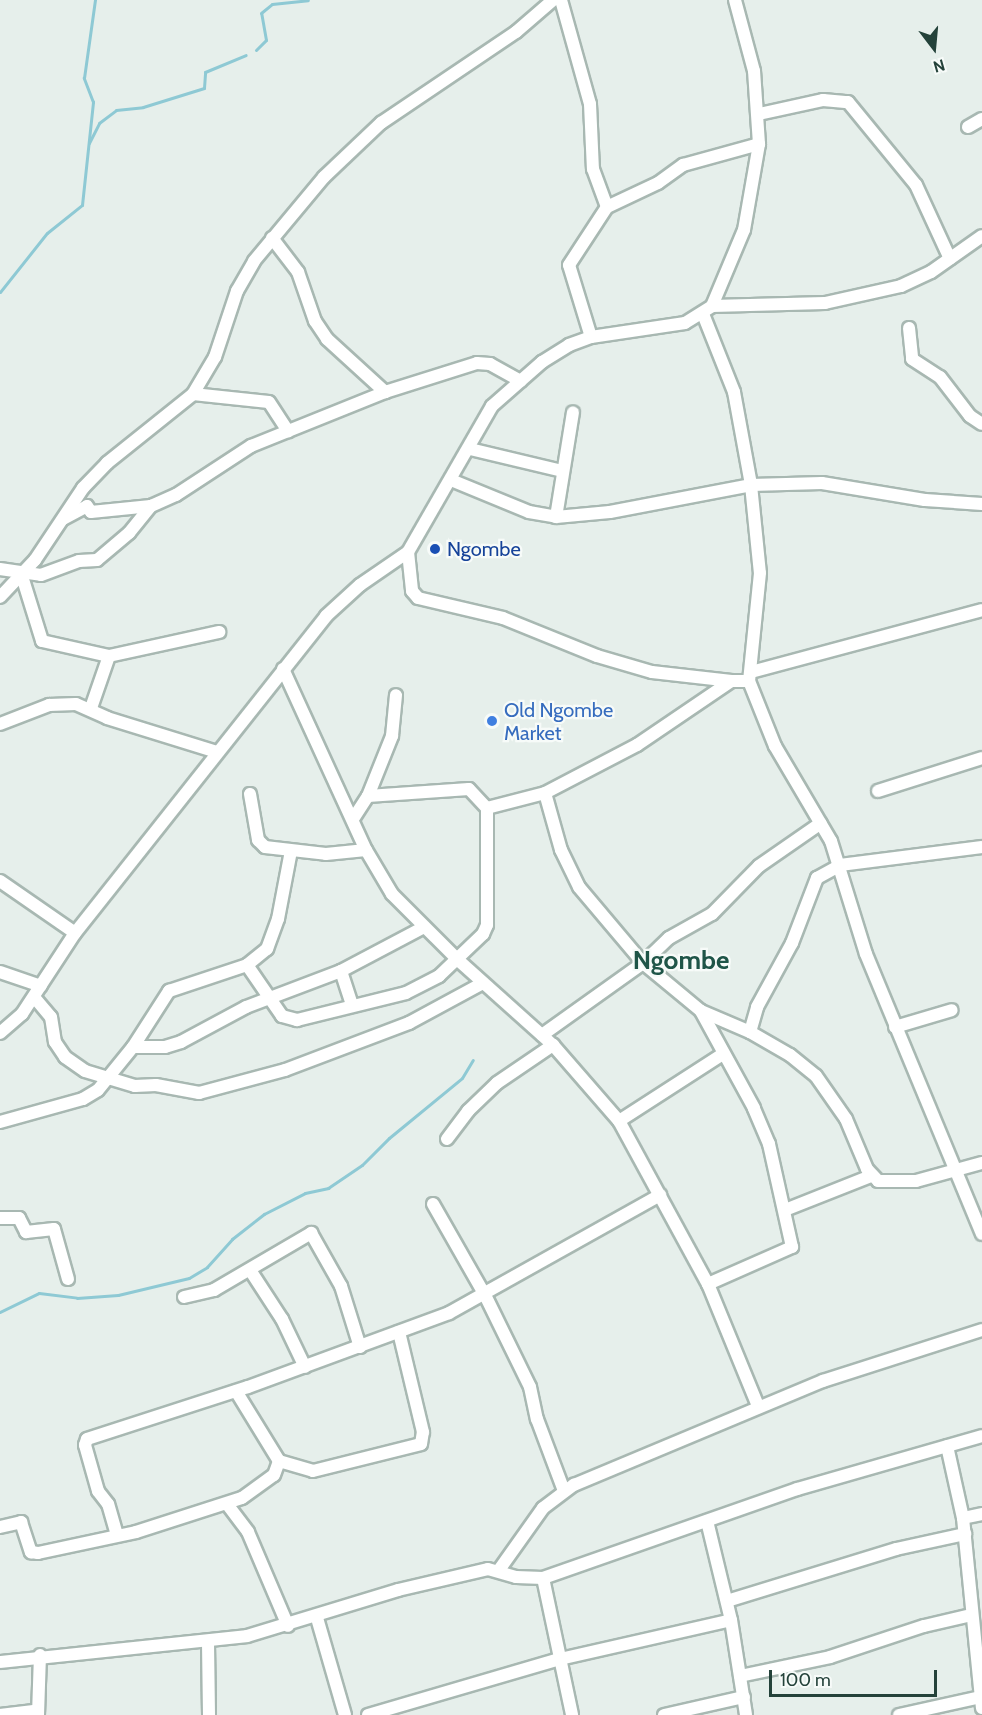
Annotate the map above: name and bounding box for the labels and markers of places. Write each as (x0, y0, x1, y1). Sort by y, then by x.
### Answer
place label: Ngombe (447, 537, 521, 561)
marker: Ngombe (428, 542, 442, 556)
place label: Old Ngombe Market (504, 698, 613, 745)
marker: Old Ngombe Market (485, 714, 499, 728)

